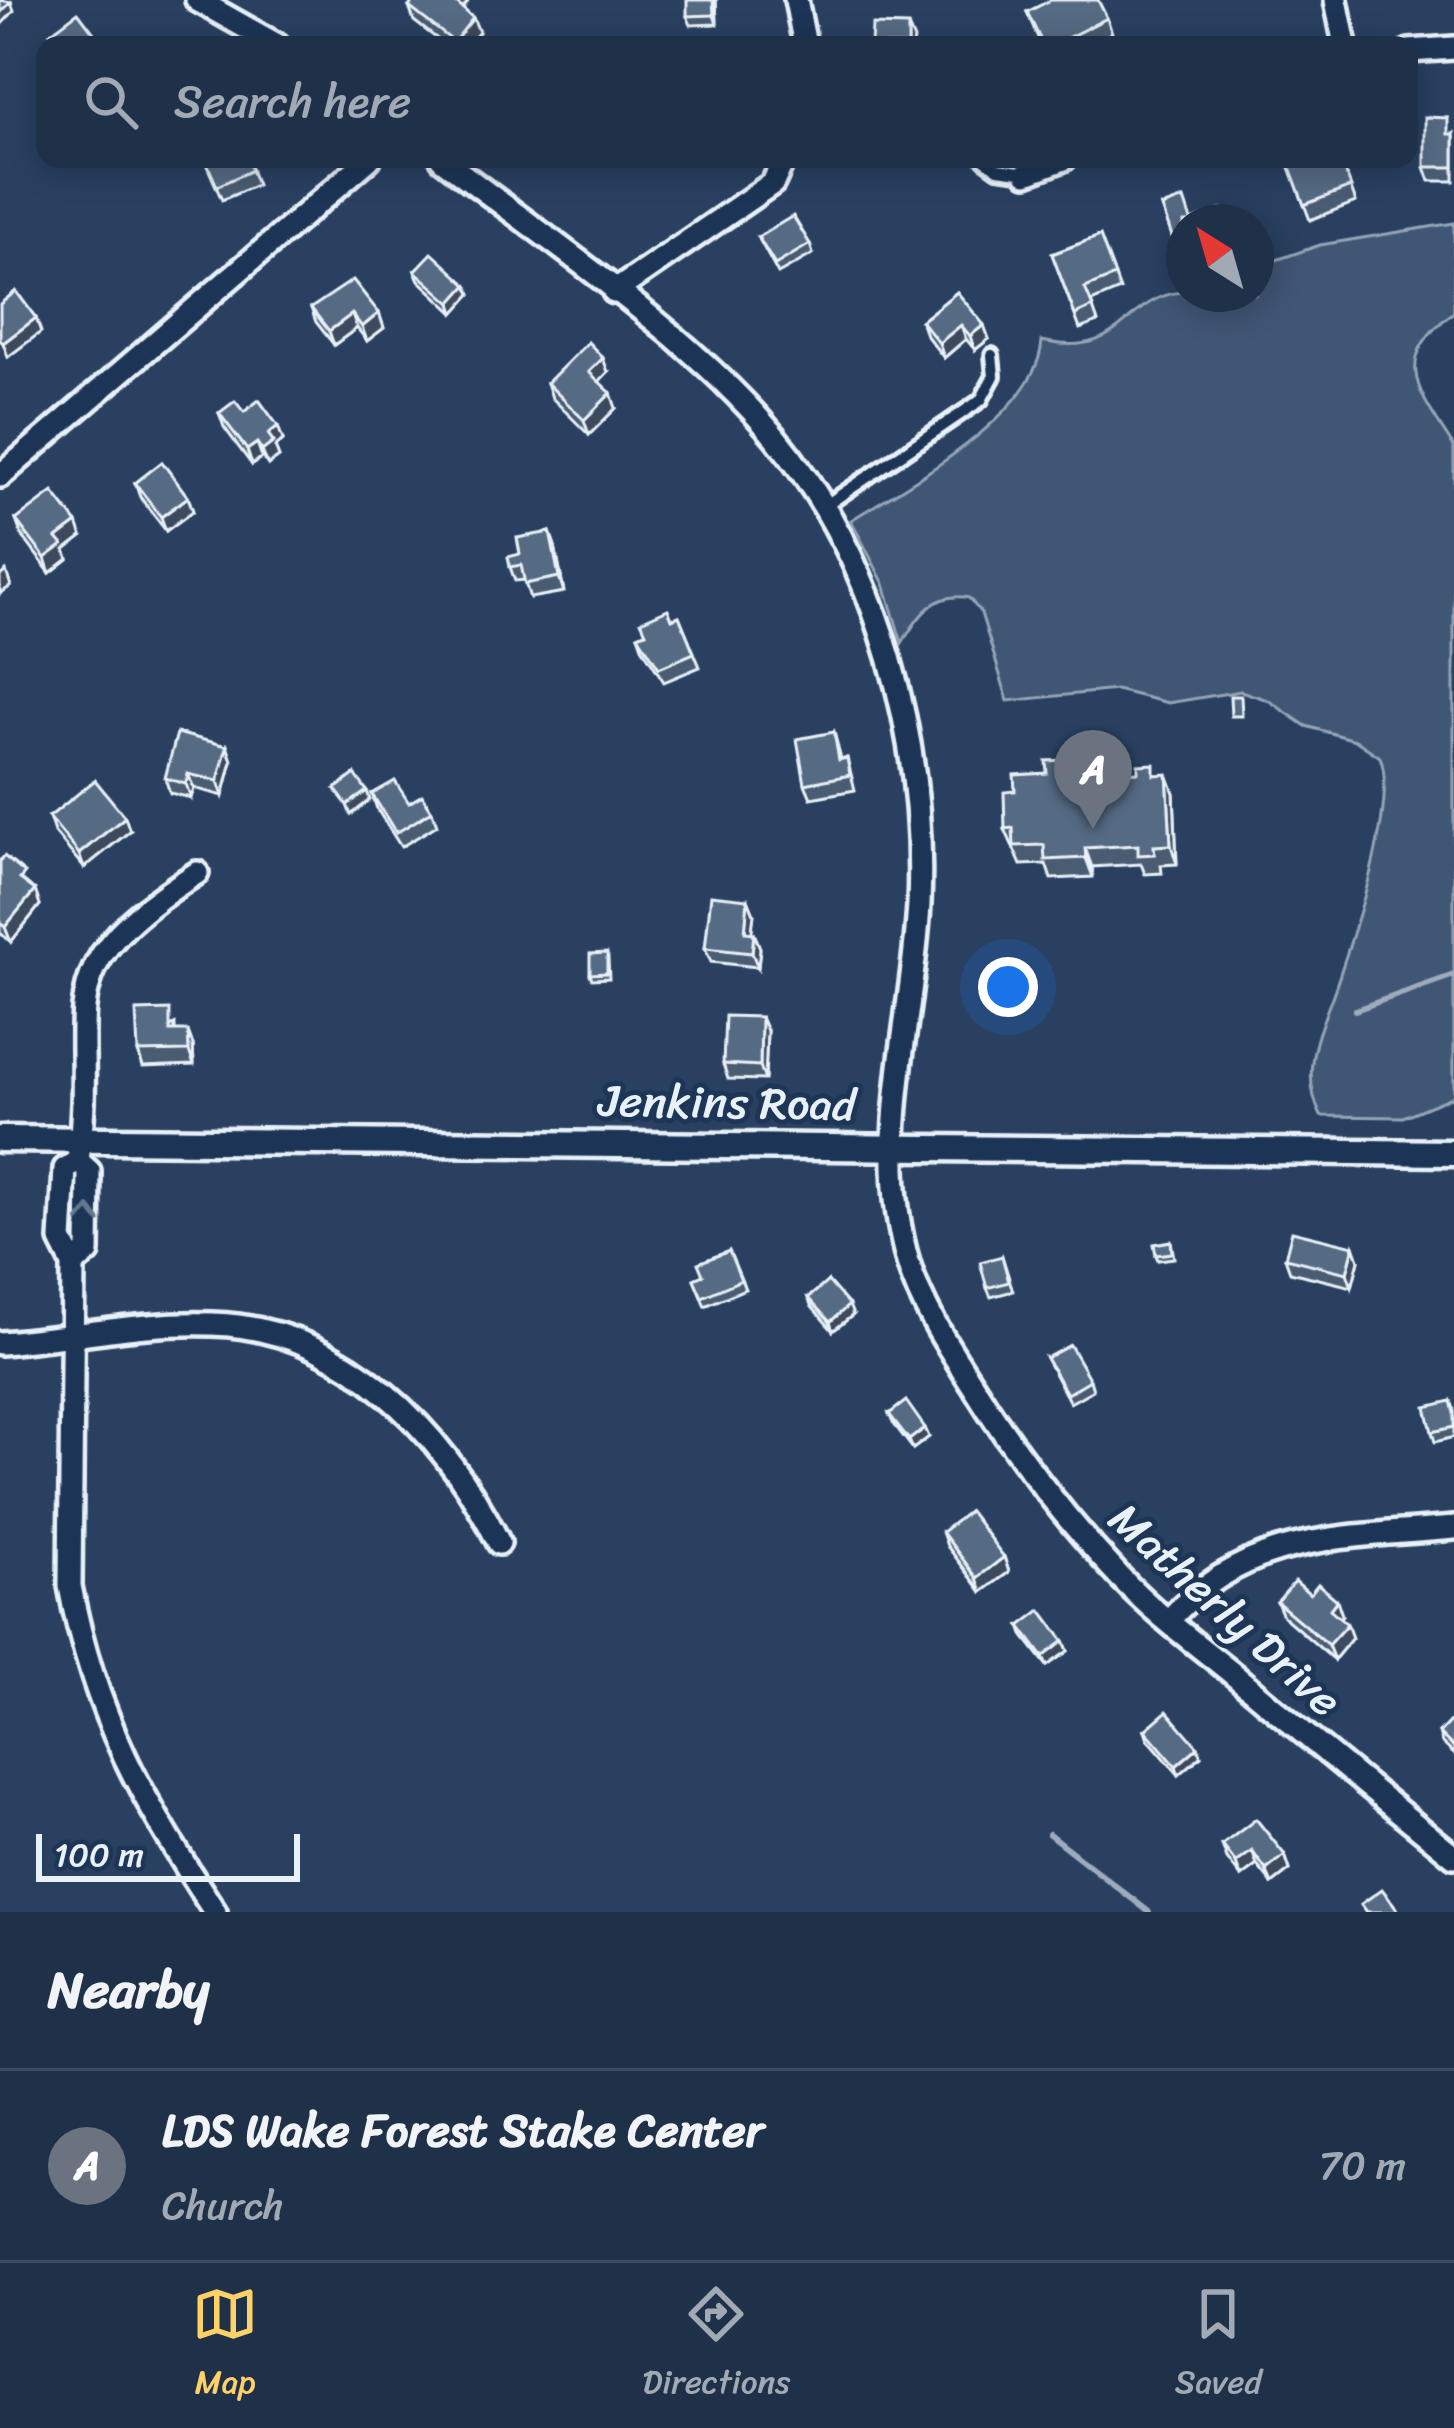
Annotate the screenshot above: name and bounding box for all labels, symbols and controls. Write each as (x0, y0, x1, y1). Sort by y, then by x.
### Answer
search box (36, 36, 1418, 168)
text: Search here (174, 62, 411, 142)
icon: search (78, 69, 144, 135)
north arrow (1166, 204, 1274, 312)
pin: A (1054, 730, 1132, 829)
your location (978, 957, 1038, 1017)
street label: Jenkins Road (596, 1061, 860, 1145)
one-way arrow (76, 1205, 102, 1223)
street label: Matherly Drive (1089, 1482, 1361, 1738)
text: 100 m (54, 1826, 144, 1884)
scale bar (36, 1828, 300, 1881)
text: Nearby (48, 1945, 209, 2035)
text: LDS Wake Forest Stake Center (162, 2091, 764, 2171)
text: A (74, 2131, 100, 2200)
text: 70 m (1319, 2131, 1406, 2200)
text: Church (162, 2171, 284, 2240)
tab: Map (192, 2281, 258, 2411)
tab: Directions (643, 2281, 790, 2411)
tab: Saved (1175, 2281, 1262, 2411)

